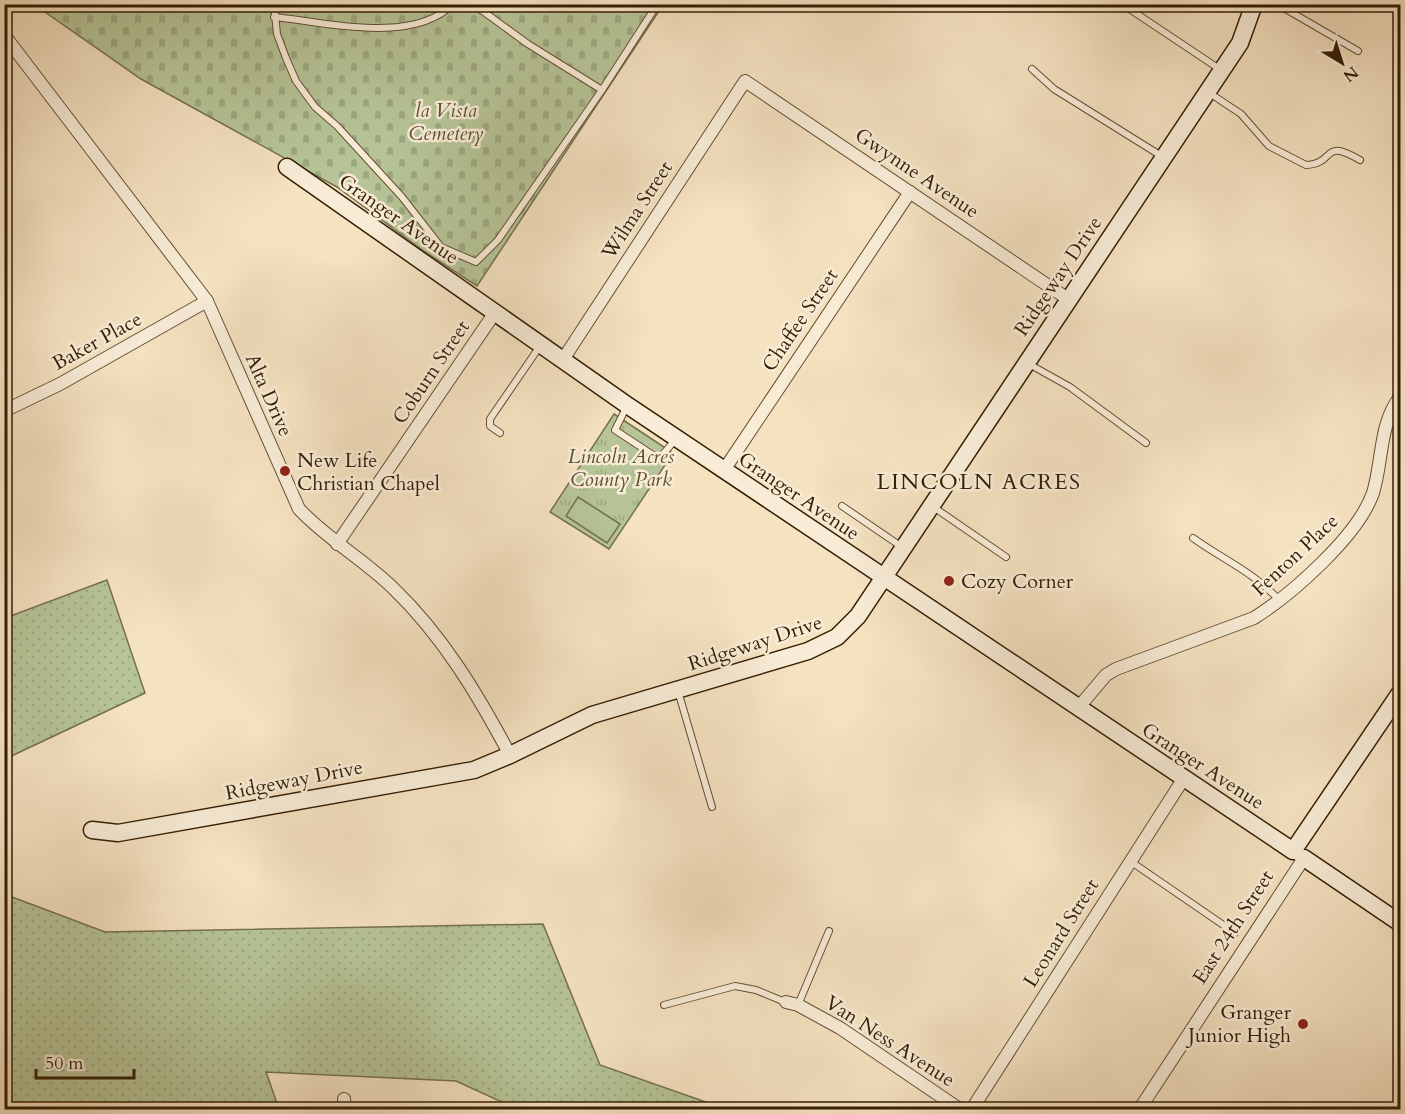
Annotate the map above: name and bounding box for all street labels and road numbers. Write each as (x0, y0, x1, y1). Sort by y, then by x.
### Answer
street label: Gwynne Avenue (850, 121, 984, 225)
street label: Wilma Street (595, 155, 679, 265)
street label: Granger Avenue (334, 168, 464, 270)
street label: Ridgeway Drive (1008, 211, 1108, 341)
street label: Chaffee Street (756, 263, 845, 377)
street label: Baker Place (47, 305, 147, 377)
street label: Coburn Street (386, 314, 476, 429)
street label: Alta Drive (239, 349, 299, 441)
street label: Granger Avenue (733, 445, 865, 547)
street label: Fenton Place (1246, 508, 1344, 602)
street label: Ridgeway Drive (685, 609, 825, 677)
street label: Granger Avenue (1137, 716, 1269, 816)
street label: Ridgeway Drive (223, 753, 365, 807)
street label: East 24th Street (1186, 864, 1280, 989)
street label: Leonard Street (1017, 873, 1106, 992)
street label: Van Ness Avenue (820, 989, 960, 1093)

